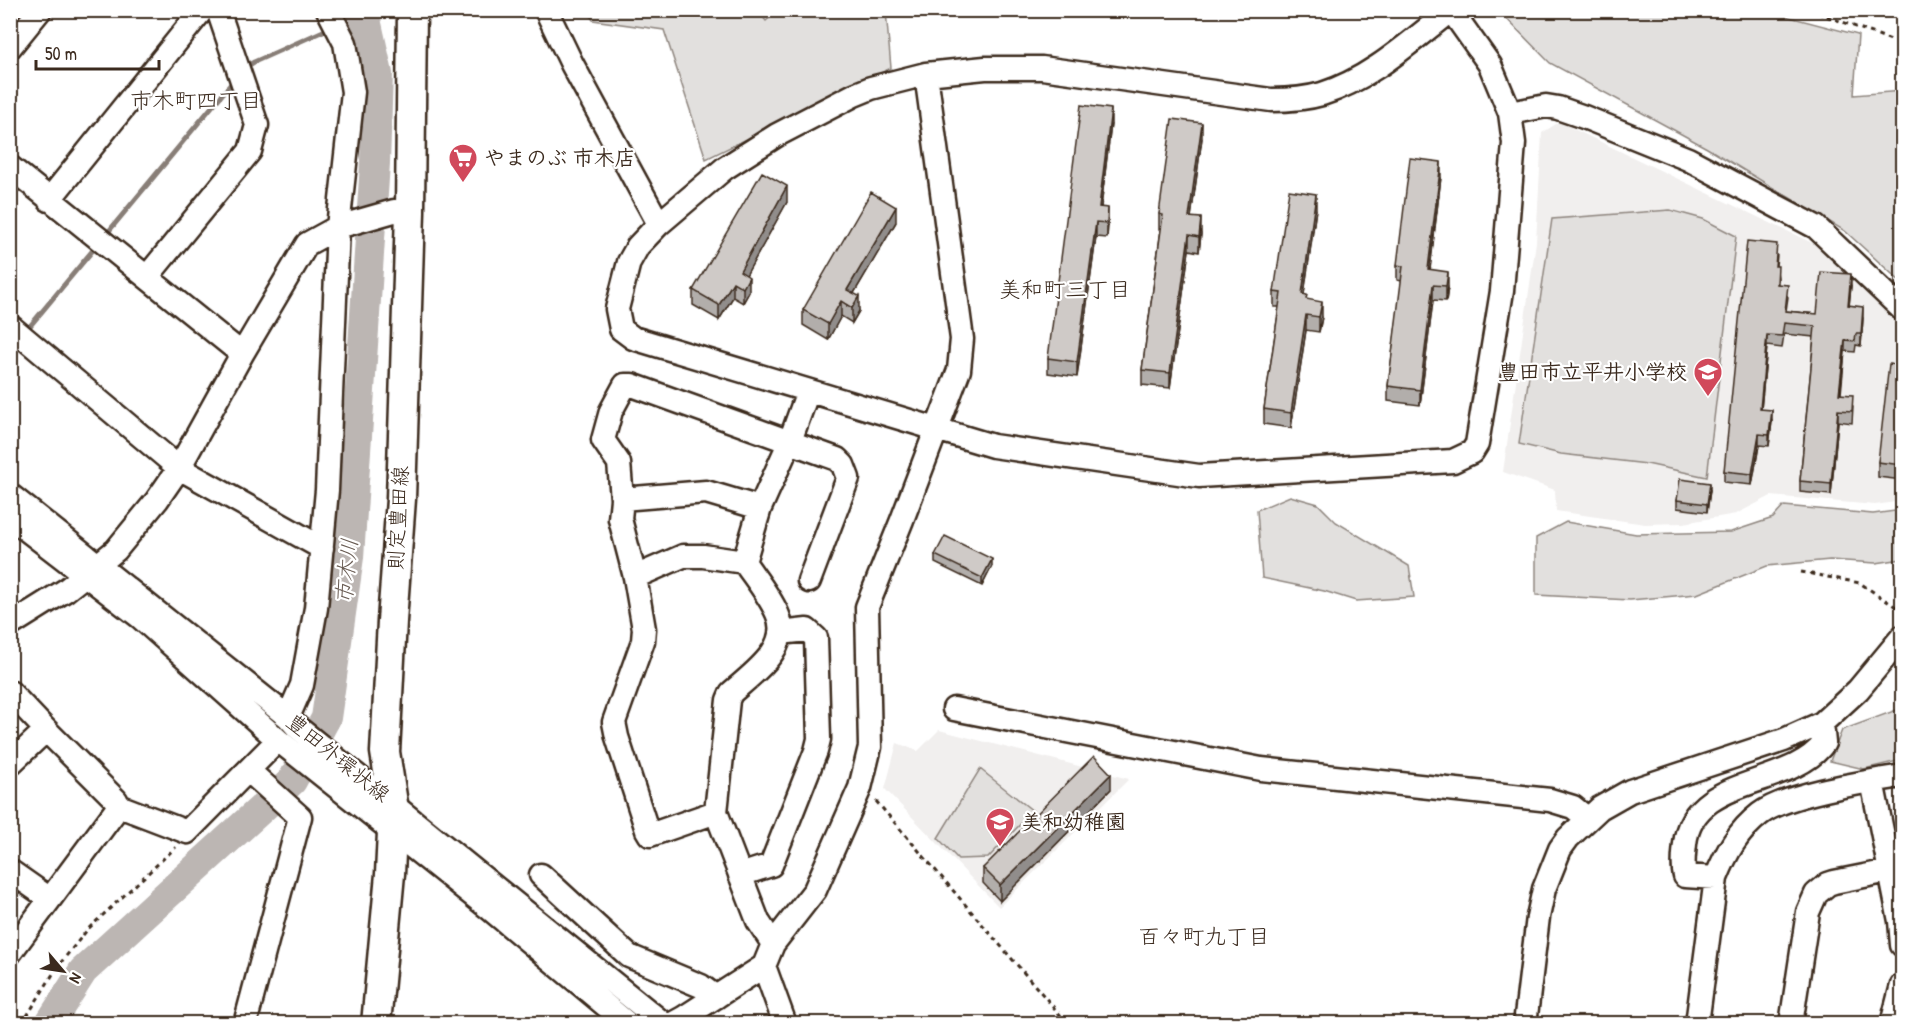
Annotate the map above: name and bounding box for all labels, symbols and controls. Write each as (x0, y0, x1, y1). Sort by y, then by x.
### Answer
scale bar (36, 33, 159, 71)
text: 50 m (45, 41, 77, 66)
district label: 市木町四丁目 (130, 85, 262, 115)
supermarket icon: やまのぶ 市木店 (447, 142, 479, 184)
place label: やまのぶ 市木店 (484, 143, 635, 172)
district label: 美和町三丁目 (999, 274, 1131, 304)
school or university icon: 豊田市立平井小学校 (1692, 356, 1724, 398)
place label: 豊田市立平井小学校 (1498, 357, 1687, 386)
street label: 則定豊田線 (380, 465, 415, 571)
water label: 市木川 (328, 537, 364, 605)
street label: 豊田外環状線 (280, 707, 396, 809)
school or university icon: 美和幼稚園 (984, 806, 1016, 848)
place label: 美和幼稚園 (1021, 807, 1126, 836)
district label: 百々町九丁目 (1138, 921, 1270, 951)
north arrow (33, 941, 93, 1001)
text: N (64, 969, 88, 988)

